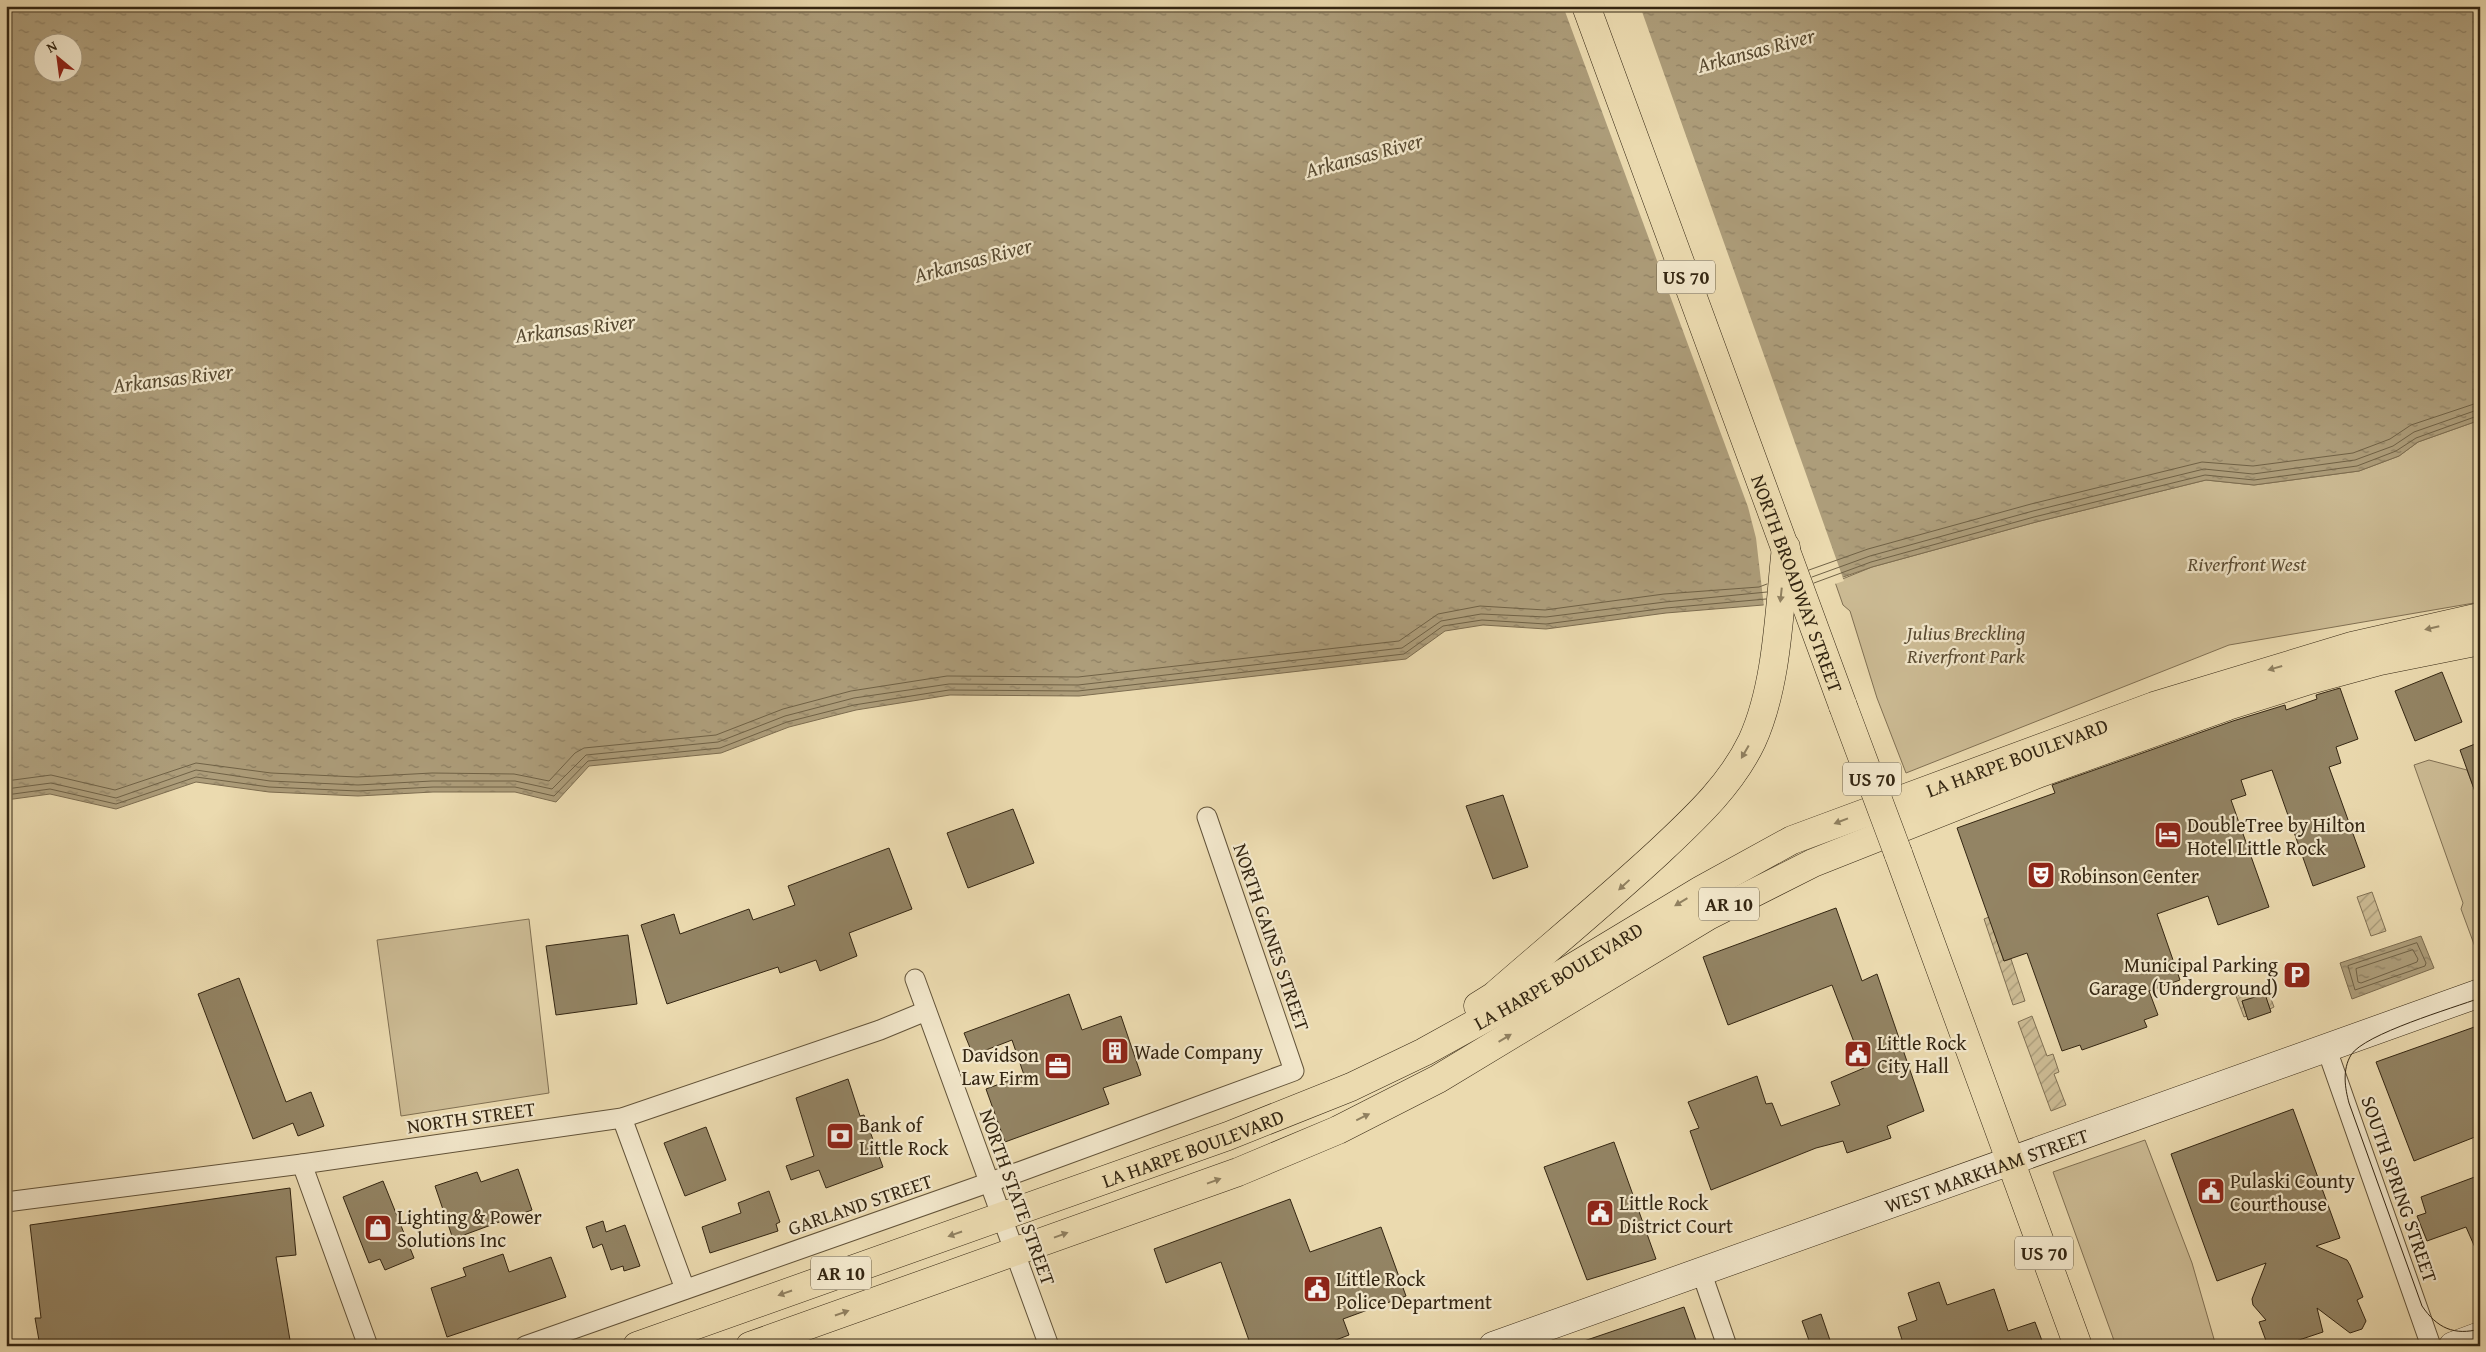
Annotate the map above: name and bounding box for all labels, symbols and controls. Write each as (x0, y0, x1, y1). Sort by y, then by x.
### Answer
water label: Arkansas River (1693, 19, 1820, 81)
north arrow (32, 32, 82, 82)
text: N (43, 35, 61, 58)
water label: Arkansas River (1301, 124, 1428, 186)
water label: Arkansas River (910, 229, 1037, 291)
road number: US 70 (1657, 260, 1715, 294)
water label: Arkansas River (512, 305, 638, 351)
water label: Arkansas River (110, 355, 236, 401)
street label: NORTH BROADWAY STREET (1745, 470, 1851, 696)
park label: Riverfront West (2187, 549, 2307, 578)
one-way arrow (1777, 588, 1785, 604)
park label: Julius Breckling Riverfront Park (1904, 618, 2026, 670)
one-way arrow (2425, 624, 2440, 632)
one-way arrow (2267, 665, 2282, 673)
street label: LA HARPE BOULEVARD (1922, 710, 2112, 804)
one-way arrow (1740, 746, 1749, 759)
road number: US 70 (1843, 762, 1901, 796)
place label: DoubleTree by Hilton Hotel Little Rock (2187, 810, 2366, 862)
one-way arrow (1833, 817, 1848, 825)
hotel icon: DoubleTree by Hilton Hotel Little Rock (2153, 820, 2183, 850)
street label: NORTH GAINES STREET (1226, 839, 1318, 1035)
theatre icon: Robinson Center (2026, 860, 2056, 890)
place label: Robinson Center (2060, 861, 2199, 890)
one-way arrow (1617, 879, 1630, 890)
road number: AR 10 (1699, 888, 1759, 921)
one-way arrow (1674, 898, 1687, 907)
street label: LA HARPE BOULEVARD (1468, 914, 1648, 1036)
place label: Municipal Parking Garage (Underground) (2089, 950, 2278, 1002)
parking icon: Municipal Parking Garage (Underground) (2282, 960, 2312, 990)
place label: Little Rock City Hall (1877, 1028, 1967, 1080)
one-way arrow (1499, 1034, 1512, 1043)
building icon: Wade Company (1100, 1036, 1130, 1066)
place label: Wade Company (1134, 1037, 1263, 1066)
public building icon: Little Rock City Hall (1843, 1039, 1873, 1069)
place label: Davidson Law Firm (962, 1040, 1040, 1092)
office icon: Davidson Law Firm (1043, 1051, 1073, 1081)
street label: SOUTH SPRING STREET (2354, 1092, 2446, 1286)
street label: NORTH STREET (405, 1094, 537, 1140)
street label: LA HARPE BOULEVARD (1098, 1101, 1288, 1194)
street label: NORTH STATE STREET (973, 1105, 1063, 1289)
place label: Bank of Little Rock (859, 1110, 949, 1162)
one-way arrow (1356, 1113, 1370, 1121)
street label: WEST MARKHAM STREET (1880, 1120, 2092, 1219)
bank icon: Bank of Little Rock (825, 1121, 855, 1151)
street label: GARLAND STREET (784, 1166, 936, 1242)
place label: Pulaski County Courthouse (2230, 1166, 2355, 1218)
public building icon: Pulaski County Courthouse (2196, 1176, 2226, 1206)
one-way arrow (1207, 1177, 1222, 1185)
place label: Little Rock District Court (1619, 1188, 1733, 1240)
public building icon: Little Rock District Court (1585, 1198, 1615, 1228)
place label: Lighting & Power Solutions Inc (397, 1202, 542, 1254)
shop icon: Lighting & Power Solutions Inc (363, 1213, 393, 1243)
one-way arrow (947, 1231, 962, 1238)
one-way arrow (1053, 1231, 1068, 1239)
road number: US 70 (2015, 1236, 2073, 1270)
road number: AR 10 (811, 1256, 871, 1290)
place label: Little Rock Police Department (1336, 1264, 1492, 1316)
public building icon: Little Rock Police Department (1302, 1274, 1332, 1304)
one-way arrow (777, 1289, 792, 1297)
one-way arrow (835, 1309, 850, 1316)

